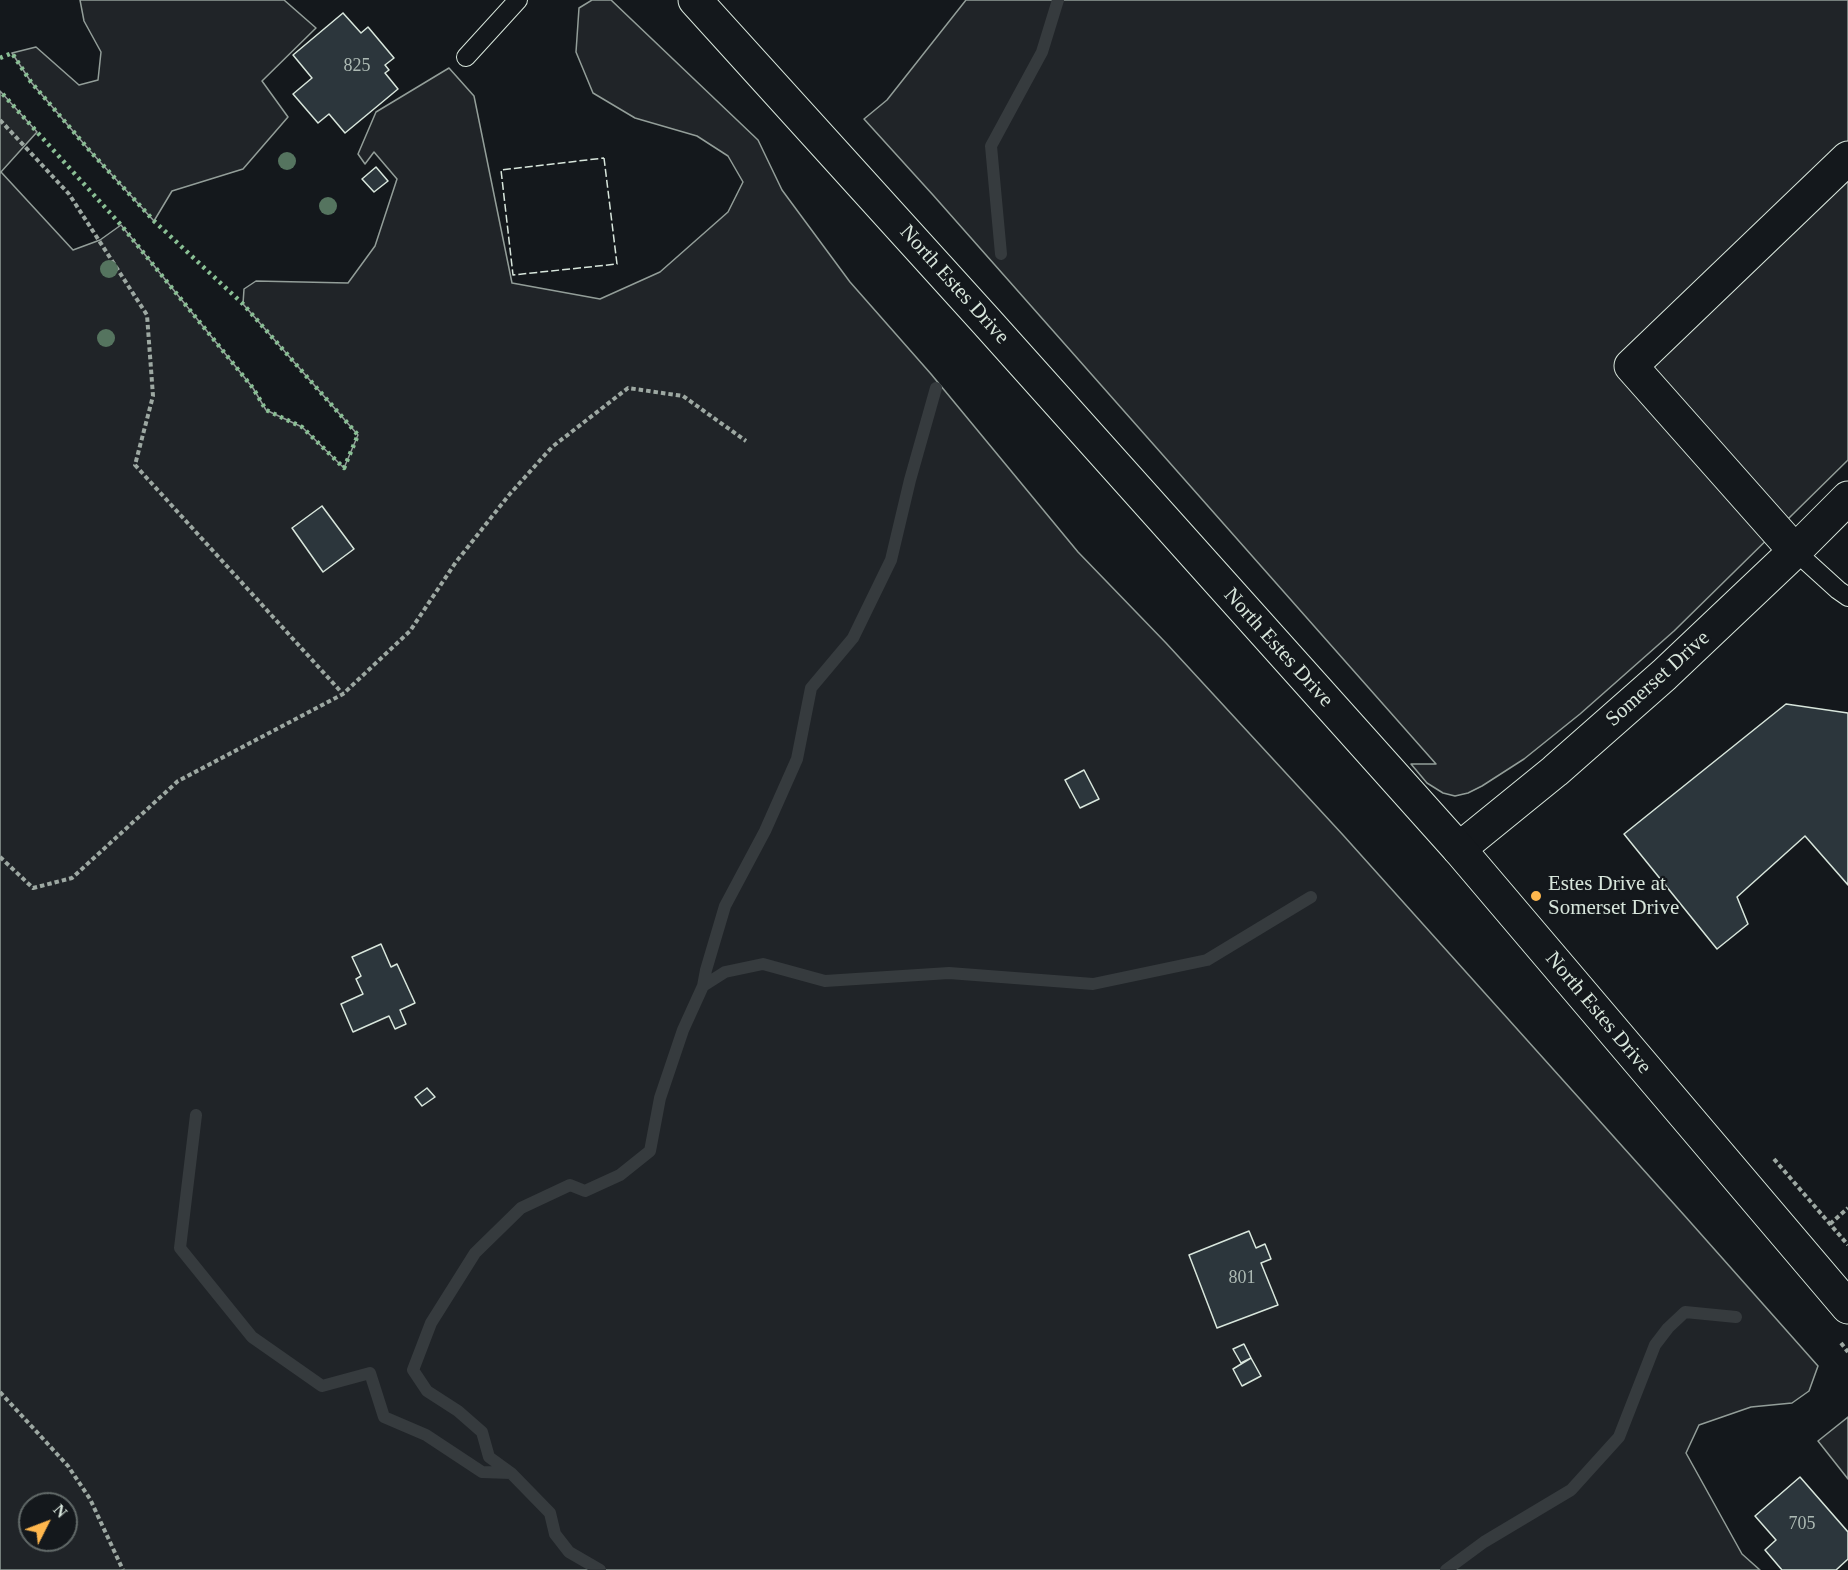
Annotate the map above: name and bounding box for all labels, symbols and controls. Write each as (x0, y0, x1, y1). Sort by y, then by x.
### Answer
house number: 825 (344, 55, 370, 77)
street label: North Estes Drive (894, 220, 1014, 350)
street label: North Estes Drive (1218, 583, 1338, 713)
street label: Somerset Drive (1601, 626, 1715, 732)
place label: Estes Drive at Somerset Drive (1548, 871, 1679, 921)
marker: Estes Drive at Somerset Drive (1529, 889, 1543, 903)
street label: North Estes Drive (1540, 947, 1656, 1079)
house number: 801 (1228, 1267, 1256, 1289)
north arrow (18, 1492, 78, 1552)
text: N (50, 1501, 70, 1521)
house number: 705 (1788, 1513, 1816, 1535)

